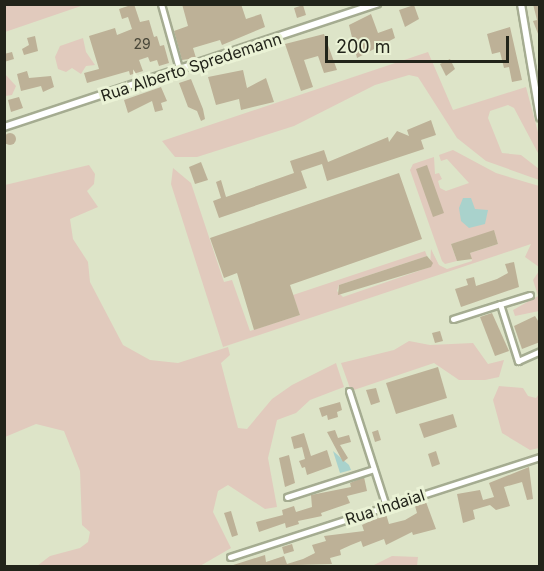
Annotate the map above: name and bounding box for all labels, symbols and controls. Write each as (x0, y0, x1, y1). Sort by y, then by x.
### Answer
scale bar (328, 24, 512, 62)
street label: Rua Alberto Spredemann (98, 29, 284, 105)
house number: 29 (133, 36, 151, 52)
text: 200 m (336, 36, 391, 57)
street label: Rua Indaial (343, 485, 427, 529)

